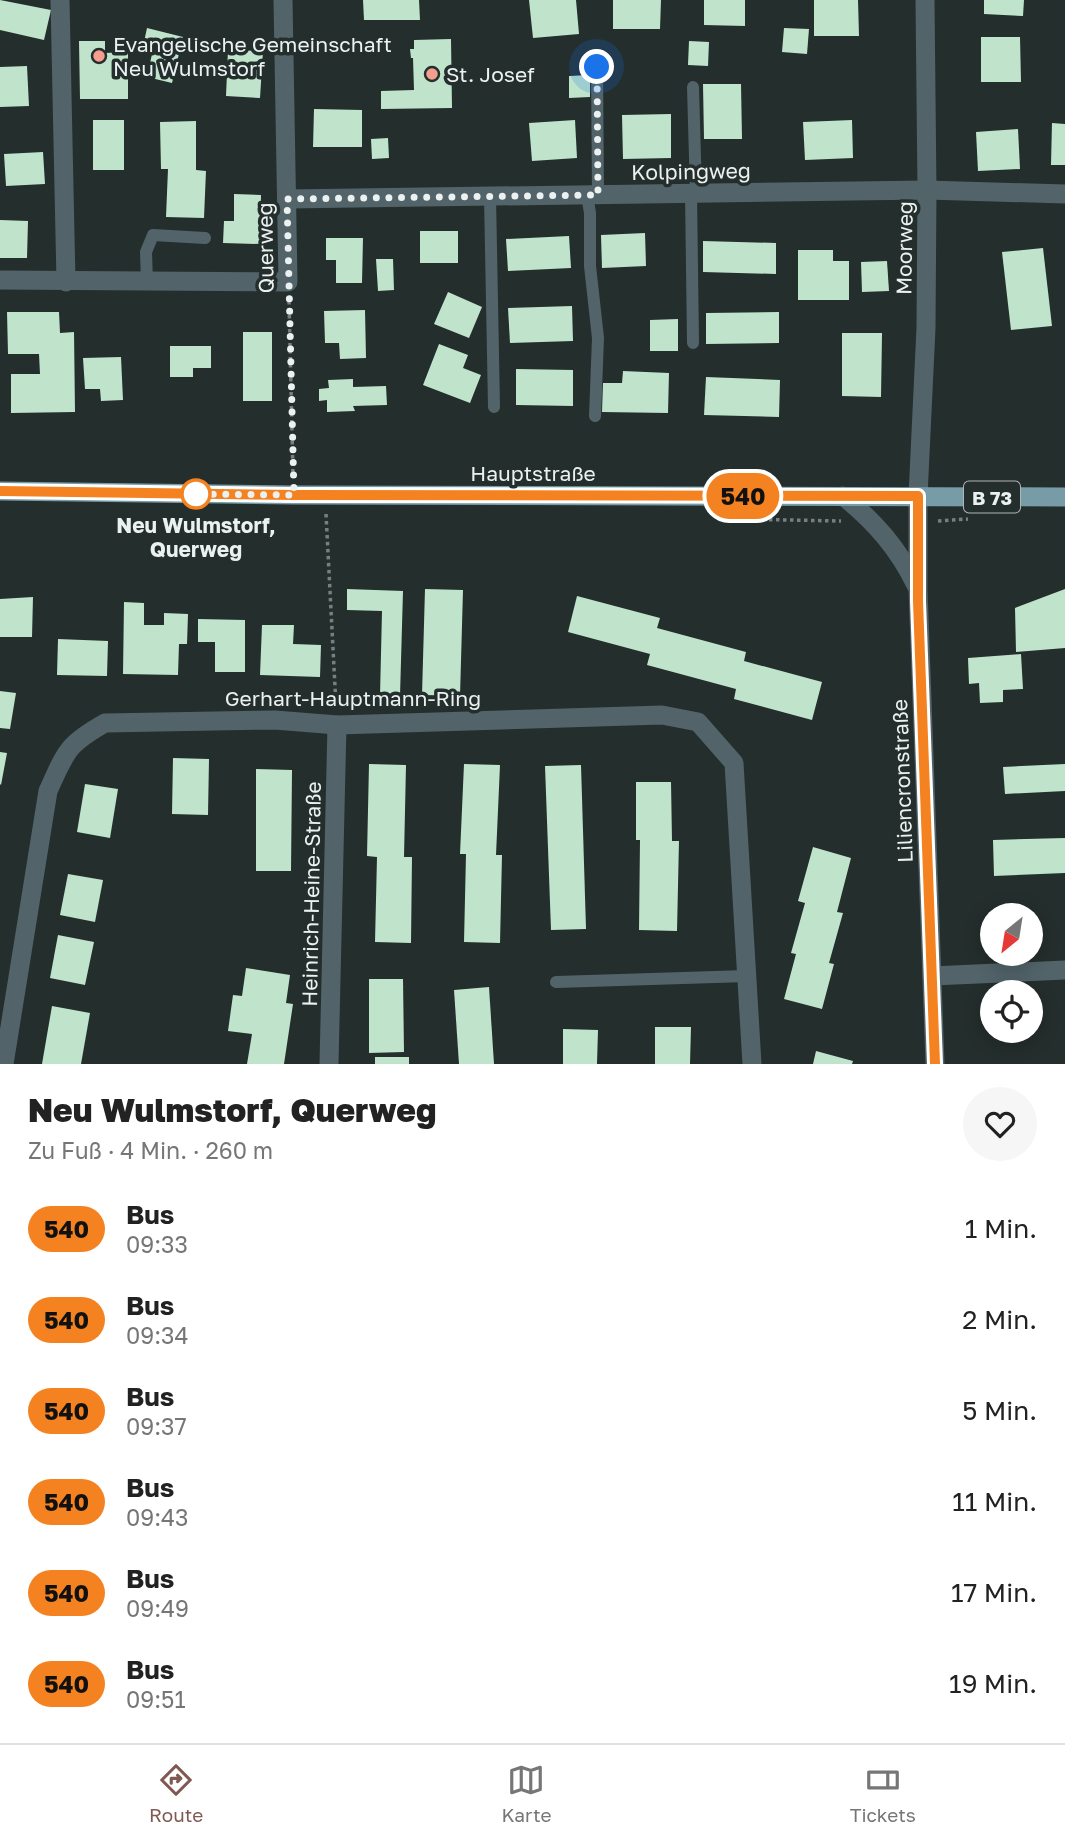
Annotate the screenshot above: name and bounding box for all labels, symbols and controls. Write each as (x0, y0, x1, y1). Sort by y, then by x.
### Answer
place label: Evangelische Gemeinschaft Neu Wulmstorf (113, 31, 392, 81)
marker: Evangelische Gemeinschaft Neu Wulmstorf (91, 48, 107, 64)
your location (579, 49, 614, 84)
place label: St. Josef (446, 61, 535, 87)
marker: St. Josef (424, 66, 440, 82)
street label: Kolpingweg (631, 157, 751, 185)
street label: Moorweg (890, 201, 918, 295)
street label: Querweg (251, 202, 279, 294)
street label: Hauptstraße (470, 460, 596, 486)
line badge: 540 (703, 473, 783, 519)
marker: Neu Wulmstorf, Querweg (181, 479, 211, 509)
text: 540 (720, 481, 766, 510)
road number: B 73 (964, 482, 1020, 512)
place label: Neu Wulmstorf, Querweg (116, 512, 276, 562)
street label: Gerhart-Hauptmann-Ring (225, 685, 481, 711)
street label: Liliencronstraße (886, 699, 918, 863)
street label: Heinrich-Heine-Straße (296, 781, 326, 1007)
north arrow (980, 903, 1043, 966)
map controls (980, 903, 1043, 1043)
button: locate (980, 980, 1043, 1043)
button: heart (963, 1087, 1037, 1161)
text: Neu Wulmstorf, Querweg (28, 1090, 436, 1129)
text: Zu Fuß · 4 Min. · 260 m (28, 1136, 273, 1164)
text: Bus (126, 1199, 174, 1230)
text: 1 Min. (965, 1213, 1037, 1244)
text: 540 (44, 1214, 89, 1243)
text: 09:33 (126, 1230, 188, 1258)
text: Bus (126, 1290, 174, 1321)
text: 2 Min. (962, 1304, 1037, 1335)
text: 540 (44, 1305, 89, 1334)
text: 09:34 (126, 1321, 189, 1349)
text: Bus (126, 1381, 174, 1412)
text: 5 Min. (962, 1395, 1037, 1426)
text: 540 (44, 1396, 89, 1425)
text: 09:37 (126, 1412, 187, 1440)
text: Bus (126, 1472, 174, 1503)
text: 11 Min. (952, 1486, 1037, 1517)
text: 540 (44, 1487, 89, 1516)
text: 09:43 (126, 1503, 189, 1531)
text: Bus (126, 1563, 174, 1594)
text: 17 Min. (951, 1577, 1037, 1608)
text: 540 (44, 1578, 89, 1607)
text: 09:49 (126, 1594, 189, 1622)
text: Bus (126, 1654, 174, 1685)
text: 19 Min. (949, 1668, 1037, 1699)
text: 540 (44, 1669, 89, 1698)
text: 09:51 (126, 1685, 186, 1713)
tab: Route (149, 1761, 203, 1826)
tab: Karte (501, 1761, 552, 1826)
tab: Tickets (850, 1761, 916, 1826)

